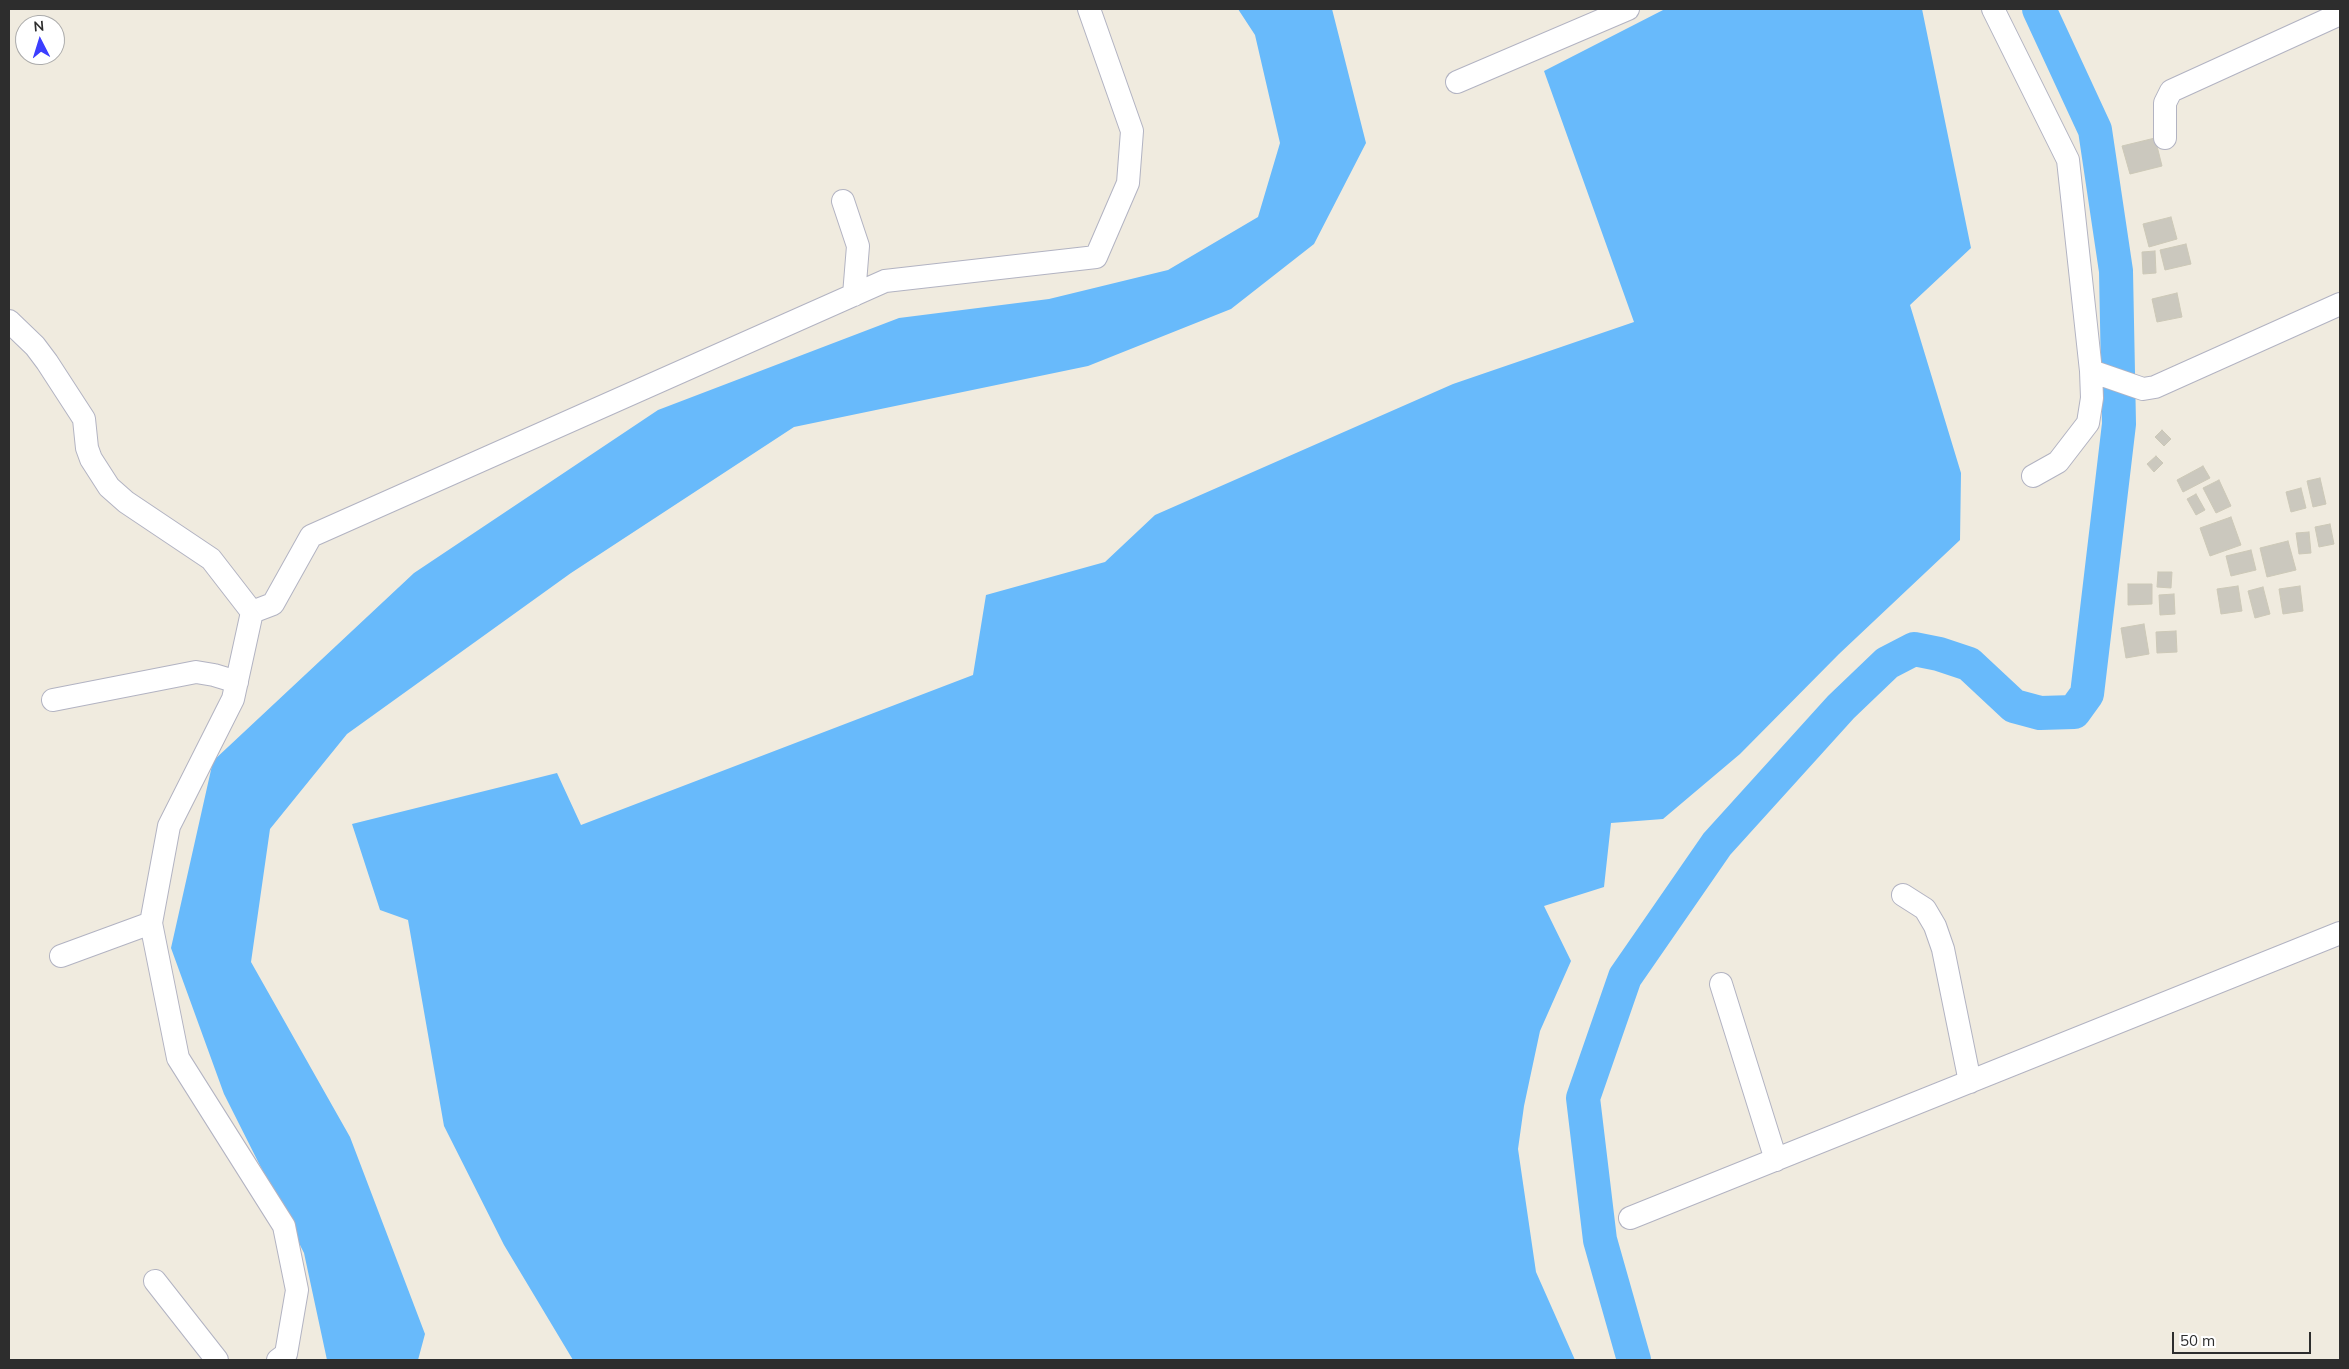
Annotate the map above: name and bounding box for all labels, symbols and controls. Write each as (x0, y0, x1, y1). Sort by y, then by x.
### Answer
north arrow (15, 15, 65, 65)
text: N (33, 17, 45, 35)
scale bar (2174, 1322, 2313, 1354)
text: 50 m (2180, 1331, 2215, 1350)

